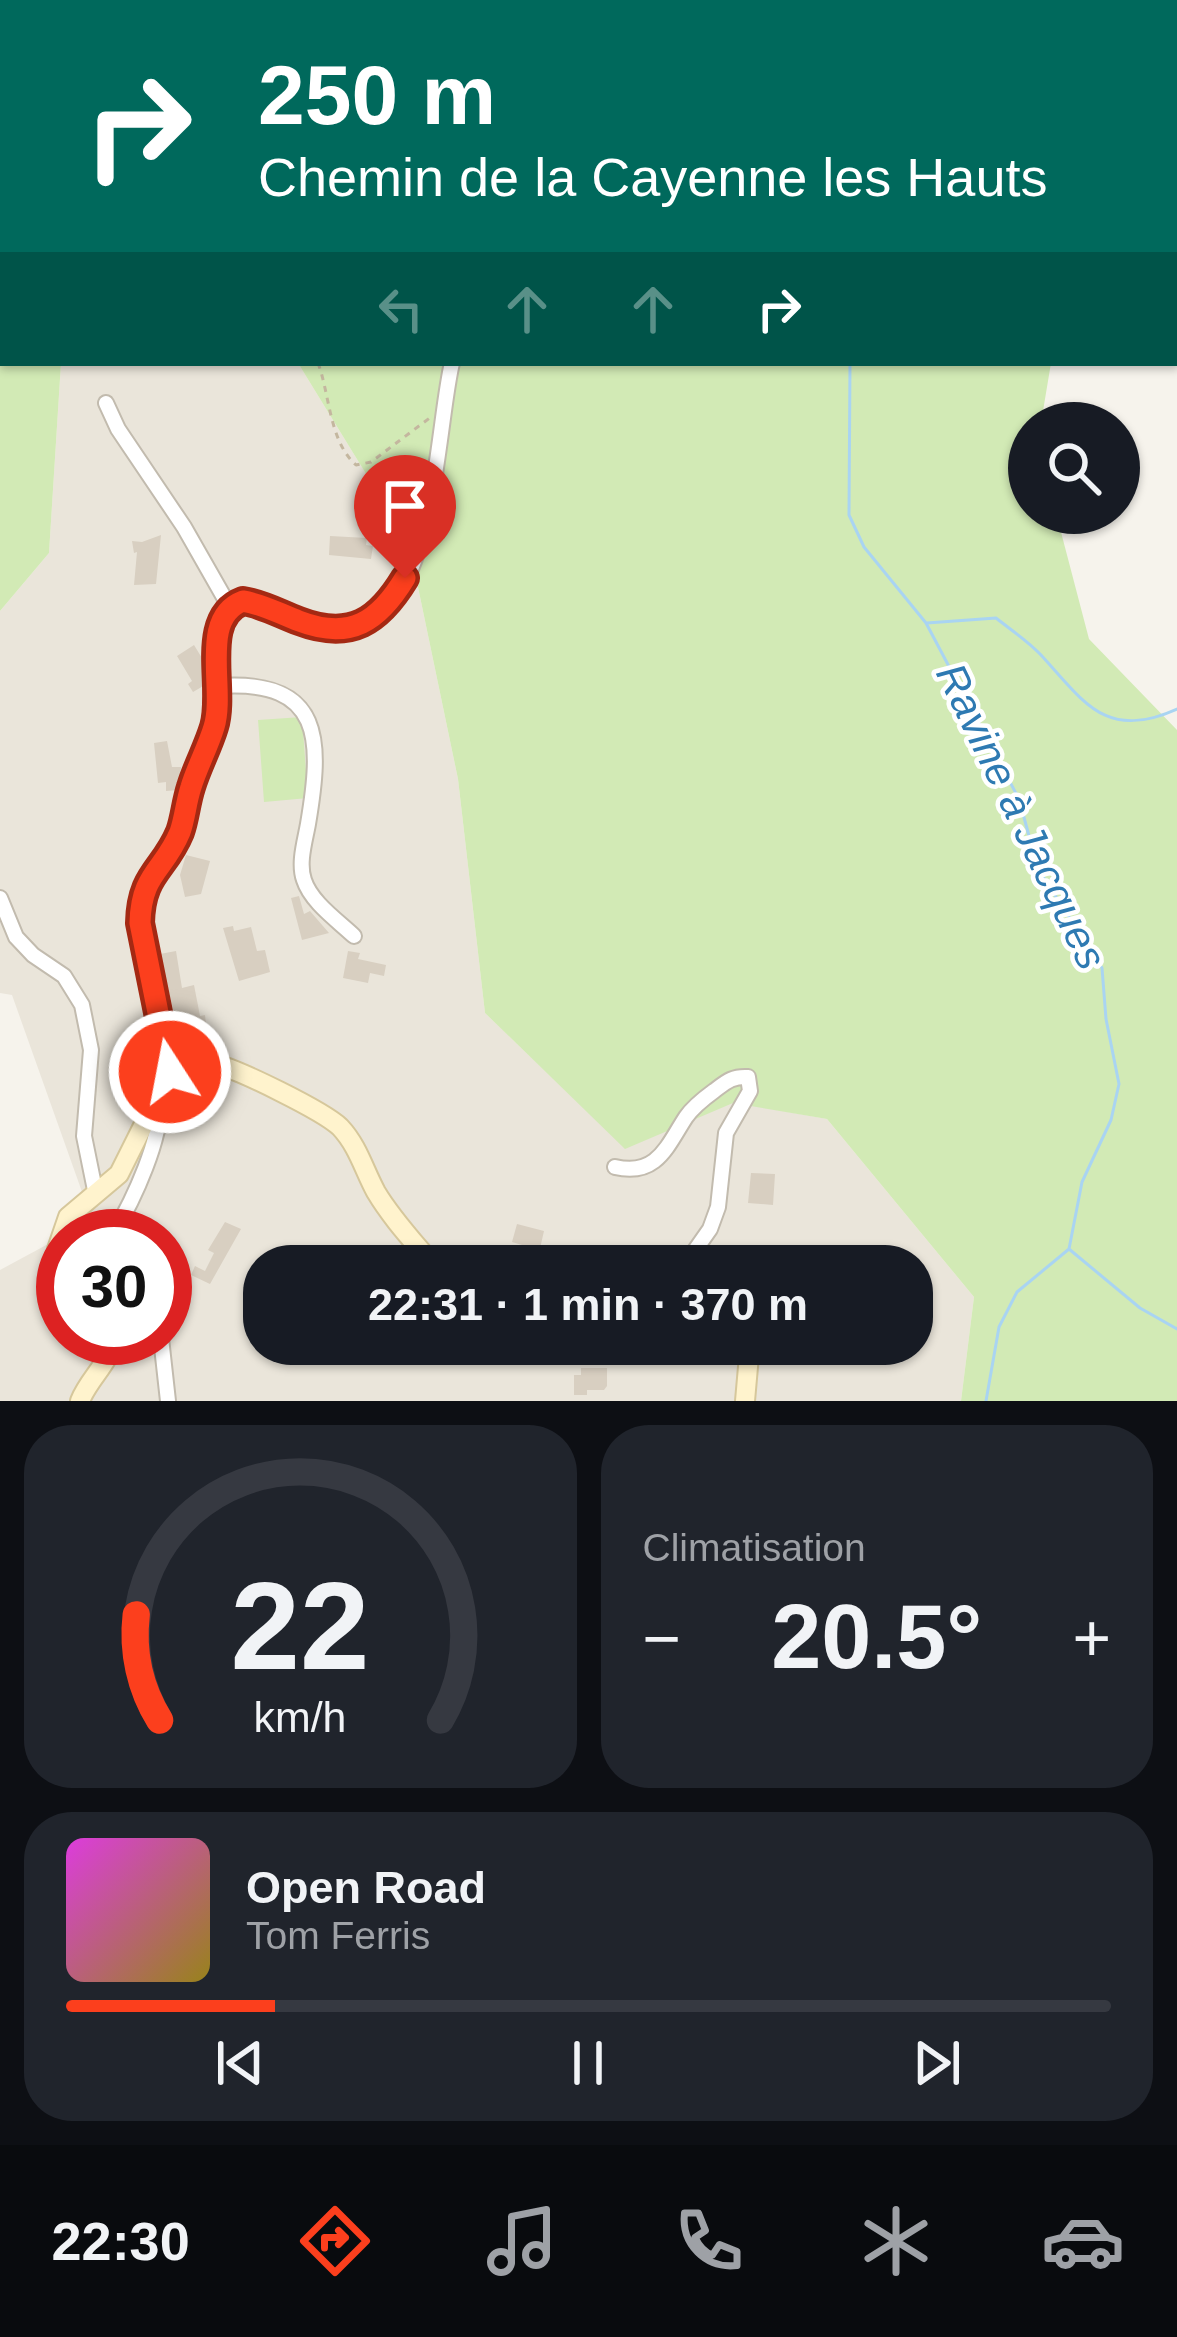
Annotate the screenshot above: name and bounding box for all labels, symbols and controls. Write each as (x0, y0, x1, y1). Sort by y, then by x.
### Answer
icon: right (60, 48, 216, 204)
text: 250 m (258, 48, 496, 142)
text: Chemin de la Cayenne les Hauts (258, 147, 1047, 207)
icon: left (368, 276, 434, 342)
icon: ahead (494, 276, 560, 342)
icon: ahead (620, 276, 686, 342)
icon: right (746, 276, 812, 342)
map controls (1008, 402, 1140, 534)
button: search (1008, 402, 1140, 534)
pin (354, 455, 456, 578)
icon: arrive (372, 473, 438, 539)
water label: Ravine à Jacques (927, 656, 1116, 977)
position arrow (107, 1009, 233, 1135)
speed limit sign: 30 (36, 1209, 192, 1365)
text: 22:31 · 1 min · 370 m (368, 1279, 808, 1330)
text: Climatisation (643, 1526, 866, 1569)
text: 22 (231, 1556, 370, 1695)
text: 20.5° (771, 1587, 982, 1687)
text: − (643, 1601, 681, 1675)
text: + (1072, 1601, 1111, 1675)
text: km/h (254, 1692, 347, 1740)
text: Open Road (246, 1862, 486, 1913)
text: Tom Ferris (246, 1914, 430, 1957)
icon: previous (207, 2030, 273, 2096)
icon: pause (555, 2030, 621, 2096)
icon: next (904, 2030, 970, 2096)
icon: directions (293, 2199, 377, 2283)
icon: music (480, 2199, 564, 2283)
icon: phone (667, 2199, 751, 2283)
icon: climate (854, 2199, 938, 2283)
icon: car (1041, 2199, 1125, 2283)
text: 22:30 (52, 2211, 190, 2271)

